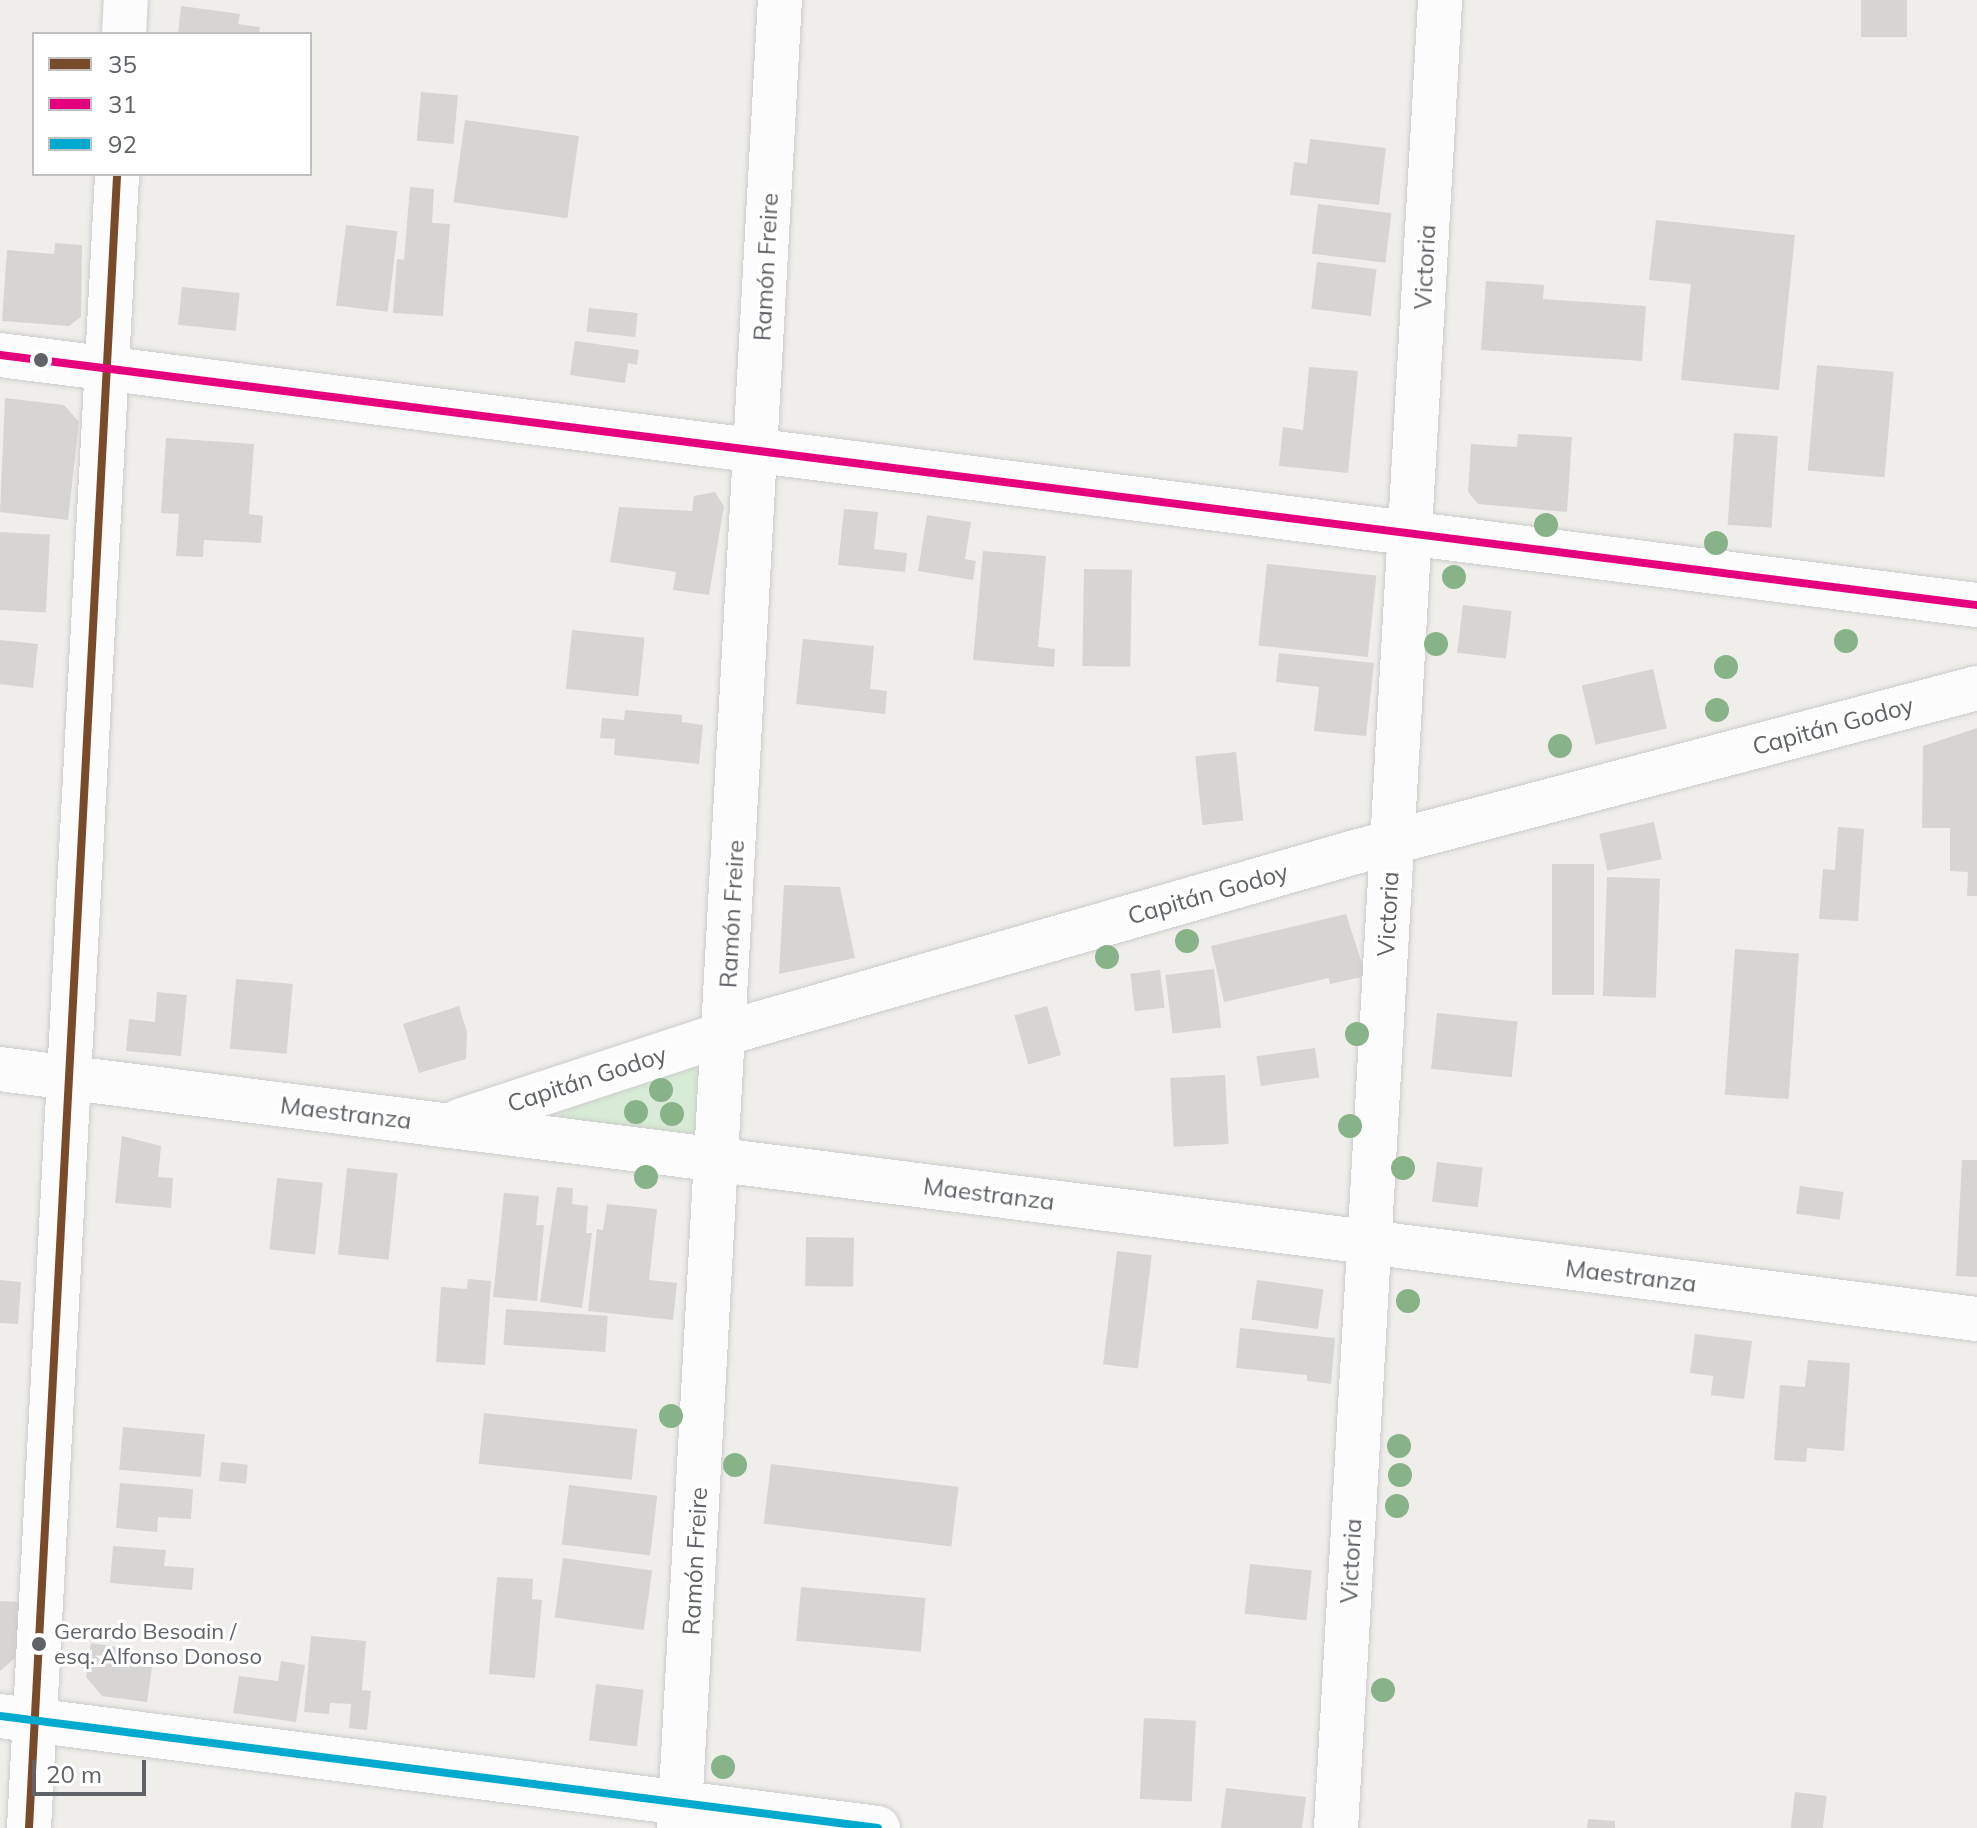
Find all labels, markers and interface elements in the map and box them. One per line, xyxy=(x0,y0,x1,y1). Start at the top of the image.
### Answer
legend xyxy=(32,32,312,176)
text: 35 xyxy=(108,49,137,79)
text: 31 xyxy=(108,89,137,119)
text: 92 xyxy=(108,129,137,159)
street label: Ramón Freire xyxy=(748,192,784,342)
street label: Victoria xyxy=(1408,224,1442,310)
unlabelled marker xyxy=(33,352,49,368)
street label: Capitán Godoy xyxy=(1749,691,1917,761)
street label: Ramón Freire xyxy=(714,839,750,989)
street label: Capitán Godoy xyxy=(1124,857,1292,931)
street label: Victoria xyxy=(1371,871,1405,957)
street label: Capitán Godoy xyxy=(504,1040,670,1118)
street label: Maestranza xyxy=(279,1091,413,1135)
street label: Maestranza xyxy=(922,1172,1056,1216)
street label: Maestranza xyxy=(1564,1254,1698,1298)
street label: Ramón Freire xyxy=(677,1486,713,1636)
street label: Victoria xyxy=(1334,1518,1368,1604)
place label: Gerardo Besoain / esq. Alfonso Donoso xyxy=(54,1618,262,1670)
marker: Gerardo Besoain / esq. Alfonso Donoso xyxy=(31,1636,47,1652)
scale bar xyxy=(36,1744,150,1794)
text: 20 m xyxy=(46,1759,102,1789)

